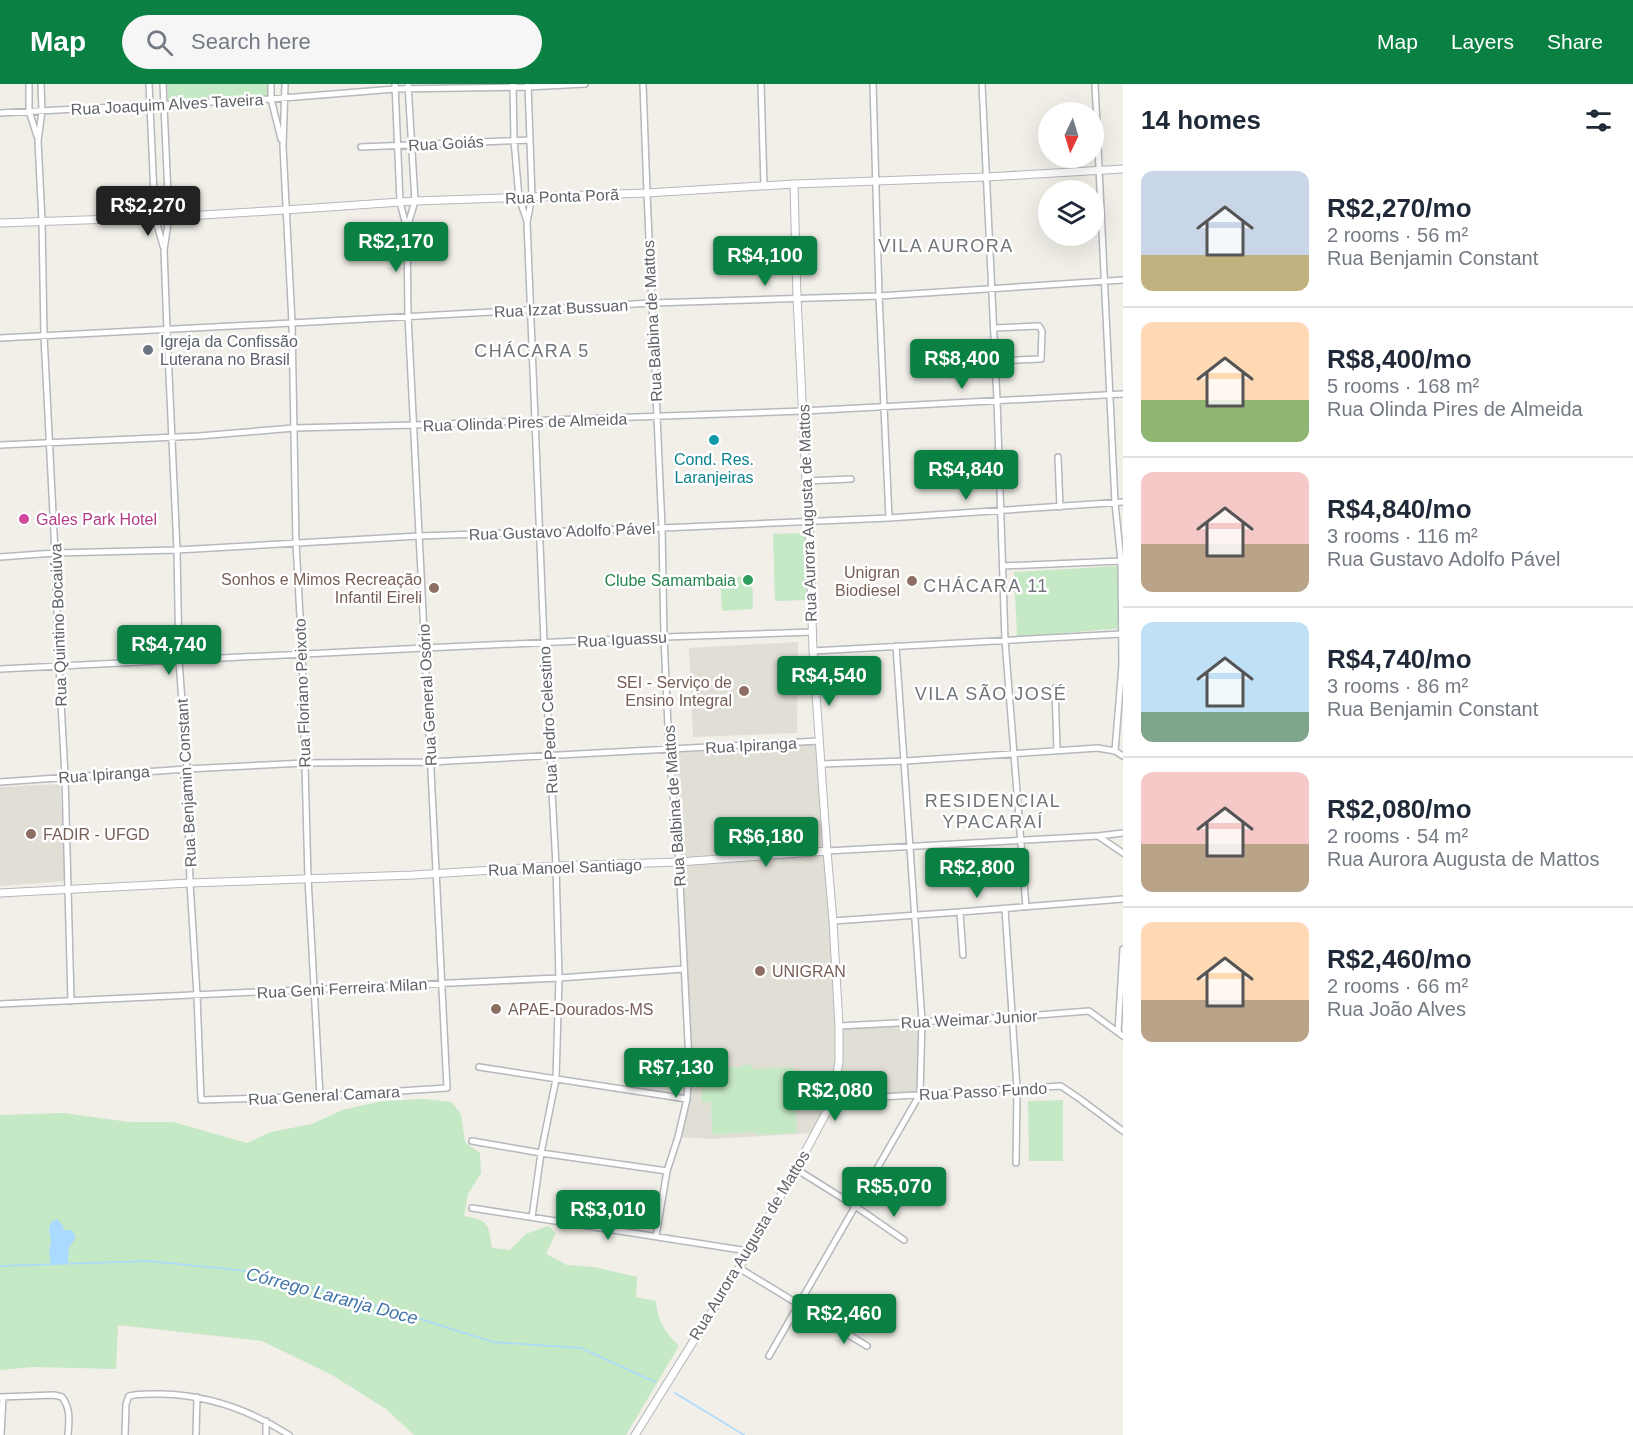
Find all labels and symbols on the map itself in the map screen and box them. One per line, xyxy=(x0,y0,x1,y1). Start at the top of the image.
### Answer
street label: Rua Joaquim Alves Taveira xyxy=(70,91,264,118)
north arrow xyxy=(1038,102,1104,168)
street label: Rua Goiás xyxy=(408,133,484,154)
pin: R$2,270 xyxy=(93,186,203,237)
street label: Rua Ponta Porã xyxy=(505,186,619,207)
pin: R$2,170 xyxy=(341,222,451,273)
pin: R$4,100 xyxy=(710,236,820,287)
district label: VILA AURORA xyxy=(878,236,1014,256)
street label: Rua Balbina de Mattos xyxy=(640,240,665,402)
street label: Rua Izzat Bussuan xyxy=(494,296,629,321)
place label: Igreja da Confissão Luterana no Brasil xyxy=(160,333,298,368)
pin: R$8,400 xyxy=(907,339,1017,390)
district label: CHÁCARA 5 xyxy=(474,341,590,361)
marker: Igreja da Confissão Luterana no Brasil xyxy=(141,343,155,357)
street label: Rua Aurora Augusta de Mattos xyxy=(795,404,820,622)
street label: Rua Olinda Pires de Almeida xyxy=(423,410,628,435)
marker: Cond. Res. Laranjeiras xyxy=(707,433,721,447)
pin: R$4,840 xyxy=(911,450,1021,501)
place label: Cond. Res. Laranjeiras xyxy=(674,451,754,486)
place label: Gales Park Hotel xyxy=(36,511,157,528)
marker: Gales Park Hotel xyxy=(17,512,31,526)
street label: Rua Gustavo Adolfo Pável xyxy=(468,520,656,543)
street label: Rua Quintino Bocaiúva xyxy=(47,543,70,707)
place label: Unigran Biodiesel xyxy=(835,564,900,599)
place label: Sonhos e Mimos Recreação Infantil Eireli xyxy=(221,571,422,606)
place label: Clube Samambaia xyxy=(604,572,736,589)
marker: Clube Samambaia xyxy=(741,573,755,587)
marker: Unigran Biodiesel xyxy=(905,574,919,588)
district label: CHÁCARA 11 xyxy=(923,576,1049,596)
marker: Sonhos e Mimos Recreação Infantil Eireli xyxy=(427,581,441,595)
street label: Rua Floriano Peixoto xyxy=(291,618,314,768)
street label: Rua General Osório xyxy=(415,623,440,766)
pin: R$4,740 xyxy=(114,625,224,676)
street label: Rua Iguassu xyxy=(577,629,667,650)
street label: Rua Pedro Celestino xyxy=(536,646,561,794)
pin: R$4,540 xyxy=(774,656,884,707)
place label: SEI - Serviço de Ensino Integral xyxy=(616,674,732,709)
district label: VILA SÃO JOSÉ xyxy=(915,683,1067,704)
marker: SEI - Serviço de Ensino Integral xyxy=(737,684,751,698)
street label: Rua Benjamin Constant xyxy=(174,698,199,868)
street label: Rua Balbina de Mattos xyxy=(660,725,689,887)
street label: Rua Ipiranga xyxy=(705,735,797,756)
street label: Rua Ipiranga xyxy=(58,763,150,786)
district label: RESIDENCIAL YPACARAÍ xyxy=(925,791,1061,832)
pin: R$6,180 xyxy=(711,817,821,868)
place label: FADIR - UFGD xyxy=(43,826,150,843)
marker: FADIR - UFGD xyxy=(24,827,38,841)
pin: R$2,800 xyxy=(922,848,1032,899)
street label: Rua Manoel Santiago xyxy=(488,856,642,879)
place label: UNIGRAN xyxy=(772,963,846,980)
marker: UNIGRAN xyxy=(753,964,767,978)
street label: Rua Geni Ferreira Milan xyxy=(256,976,428,1001)
place label: APAE-Dourados-MS xyxy=(508,1001,654,1018)
marker: APAE-Dourados-MS xyxy=(489,1002,503,1016)
street label: Rua Weimar Junior xyxy=(900,1007,1038,1032)
pin: R$7,130 xyxy=(621,1048,731,1099)
pin: R$2,080 xyxy=(780,1071,890,1122)
street label: Rua Passo Fundo xyxy=(919,1080,1048,1103)
street label: Rua General Camara xyxy=(248,1083,400,1108)
street label: Rua Aurora Augusta de Mattos xyxy=(686,1147,813,1343)
pin: R$5,070 xyxy=(839,1167,949,1218)
pin: R$3,010 xyxy=(553,1190,663,1241)
water label: Córrego Laranja Doce xyxy=(244,1263,420,1329)
pin: R$2,460 xyxy=(789,1294,899,1345)

